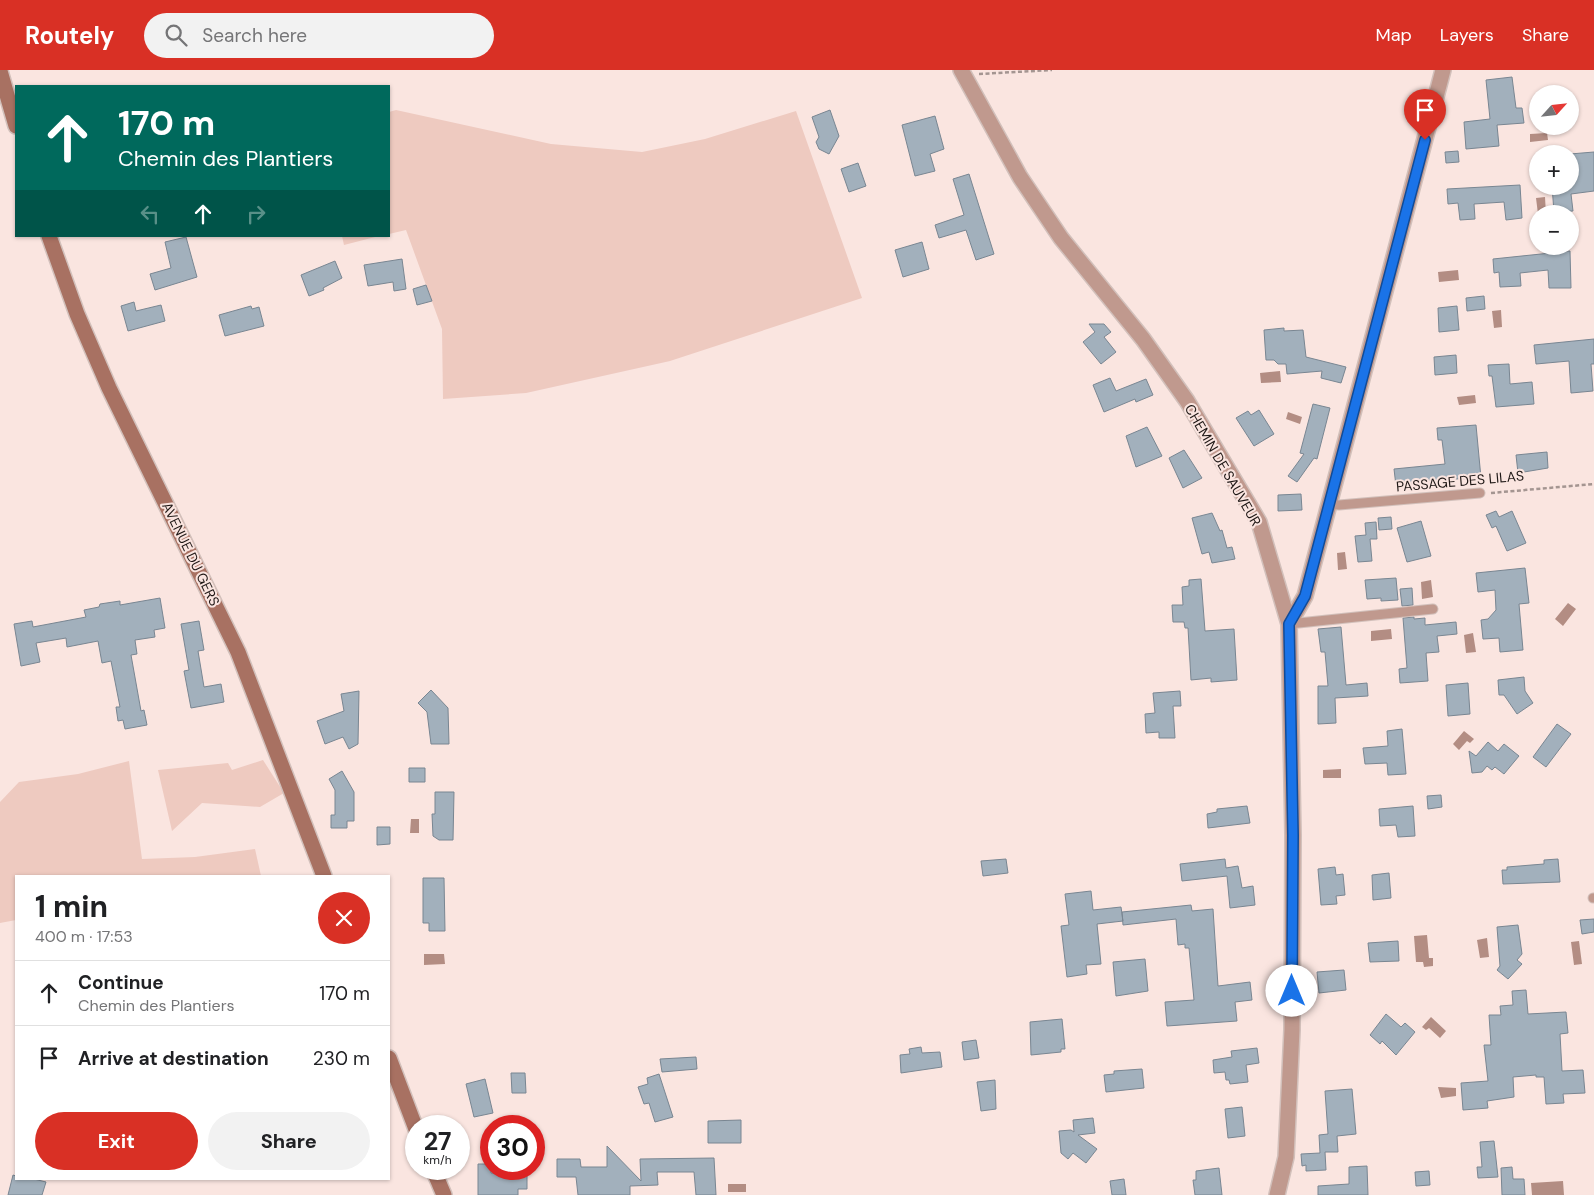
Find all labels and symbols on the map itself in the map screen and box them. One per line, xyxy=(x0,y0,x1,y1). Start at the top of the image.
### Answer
north arrow xyxy=(1529,85,1579,135)
pin xyxy=(1404,89,1446,140)
street label: CHEMIN DE SAUVEUR xyxy=(1181,401,1265,529)
street label: PASSAGE DES LILAS xyxy=(1395,466,1525,496)
street label: AVENUE DU GERS xyxy=(158,499,224,609)
position arrow xyxy=(1265,964,1317,1016)
speed limit sign: 30 xyxy=(480,1115,545,1180)

